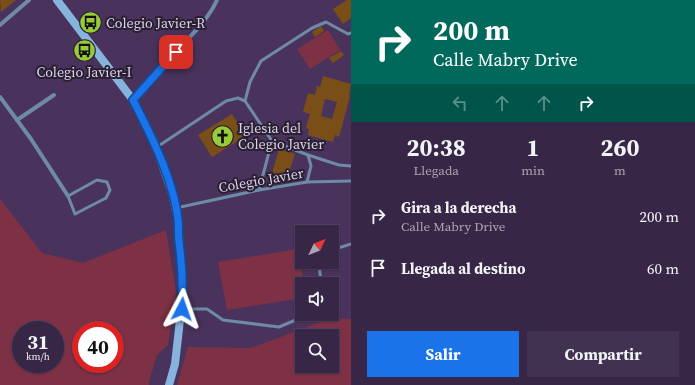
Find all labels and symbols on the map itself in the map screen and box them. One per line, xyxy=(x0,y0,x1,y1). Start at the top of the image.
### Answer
bus stop icon: Colegio Javier-R xyxy=(78,10,104,36)
place label: Colegio Javier-R xyxy=(106,13,205,33)
pin xyxy=(159,35,193,69)
bus stop icon: Colegio Javier-I xyxy=(71,37,97,63)
place label: Colegio Javier-I xyxy=(36,62,132,82)
place label: Iglesia del Colegio Javier xyxy=(238,118,324,154)
church icon: Iglesia del Colegio Javier xyxy=(209,123,235,149)
street label: Colegio Javier xyxy=(217,163,305,197)
north arrow xyxy=(295,225,339,269)
position arrow xyxy=(161,288,203,330)
speed limit sign: 40 xyxy=(72,321,124,373)

